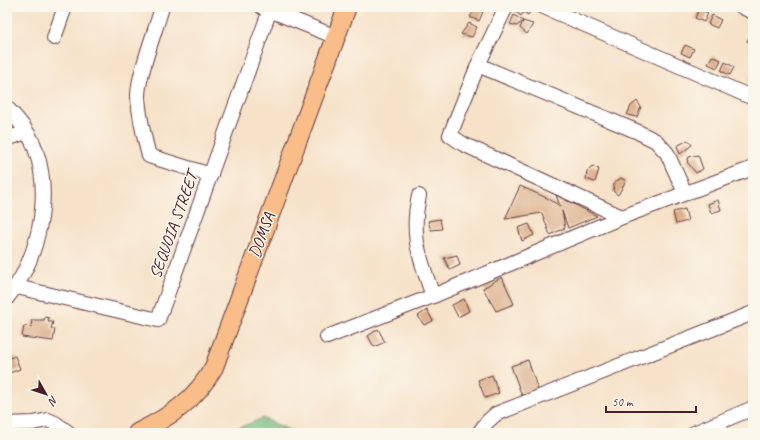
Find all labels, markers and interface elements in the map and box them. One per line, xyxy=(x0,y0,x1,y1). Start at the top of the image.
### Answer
street label: SEQUOIA STREET xyxy=(145,165,204,281)
street label: DOMSA xyxy=(244,209,279,261)
north arrow xyxy=(26,374,66,414)
scale bar xyxy=(606,388,696,414)
text: N xyxy=(45,393,61,409)
text: 50 m xyxy=(612,394,634,410)

